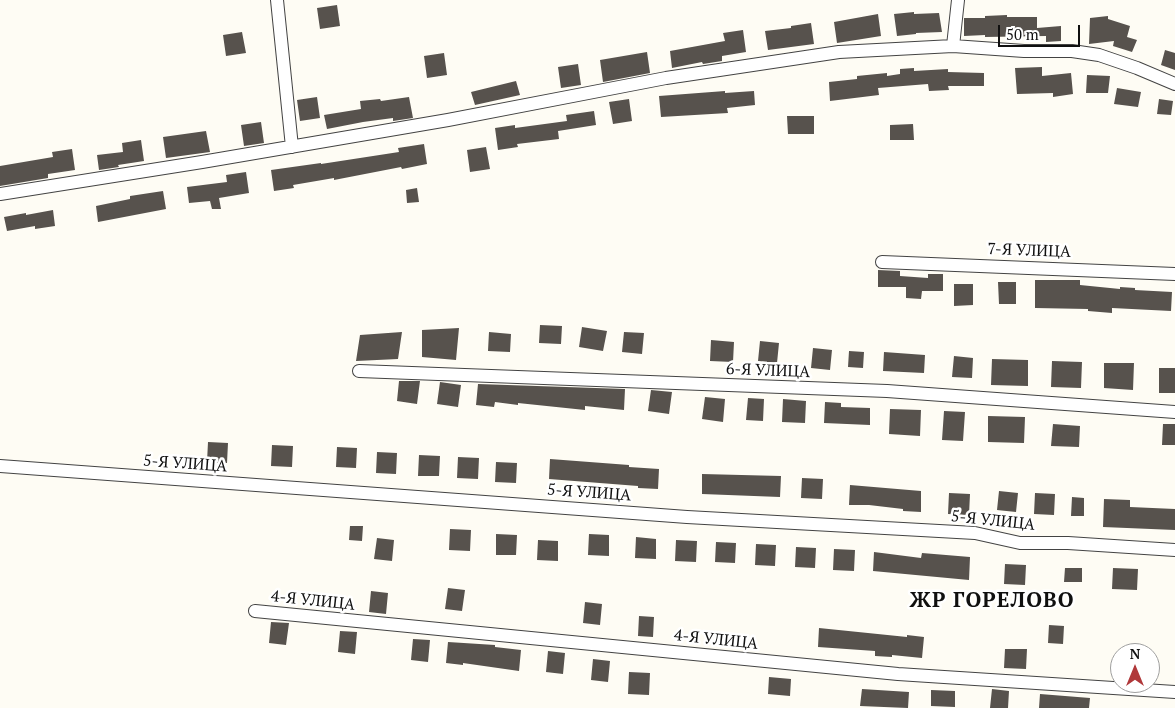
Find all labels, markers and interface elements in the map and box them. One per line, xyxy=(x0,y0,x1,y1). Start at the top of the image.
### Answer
scale bar xyxy=(1000,15,1082,47)
text: 50 m xyxy=(1006,24,1039,44)
street label: 7-Я УЛИЦА xyxy=(987,240,1071,262)
street label: 6-Я УЛИЦА xyxy=(726,360,810,382)
street label: 5-Я УЛИЦА xyxy=(142,451,228,477)
street label: 5-Я УЛИЦА xyxy=(546,480,632,506)
street label: 5-Я УЛИЦА xyxy=(950,507,1036,535)
street label: 4-Я УЛИЦА xyxy=(270,587,356,615)
district label: ЖР ГОРЕЛОВО xyxy=(908,588,1076,614)
street label: 4-Я УЛИЦА xyxy=(673,626,759,654)
north arrow xyxy=(1110,643,1160,693)
text: N xyxy=(1130,644,1140,663)

